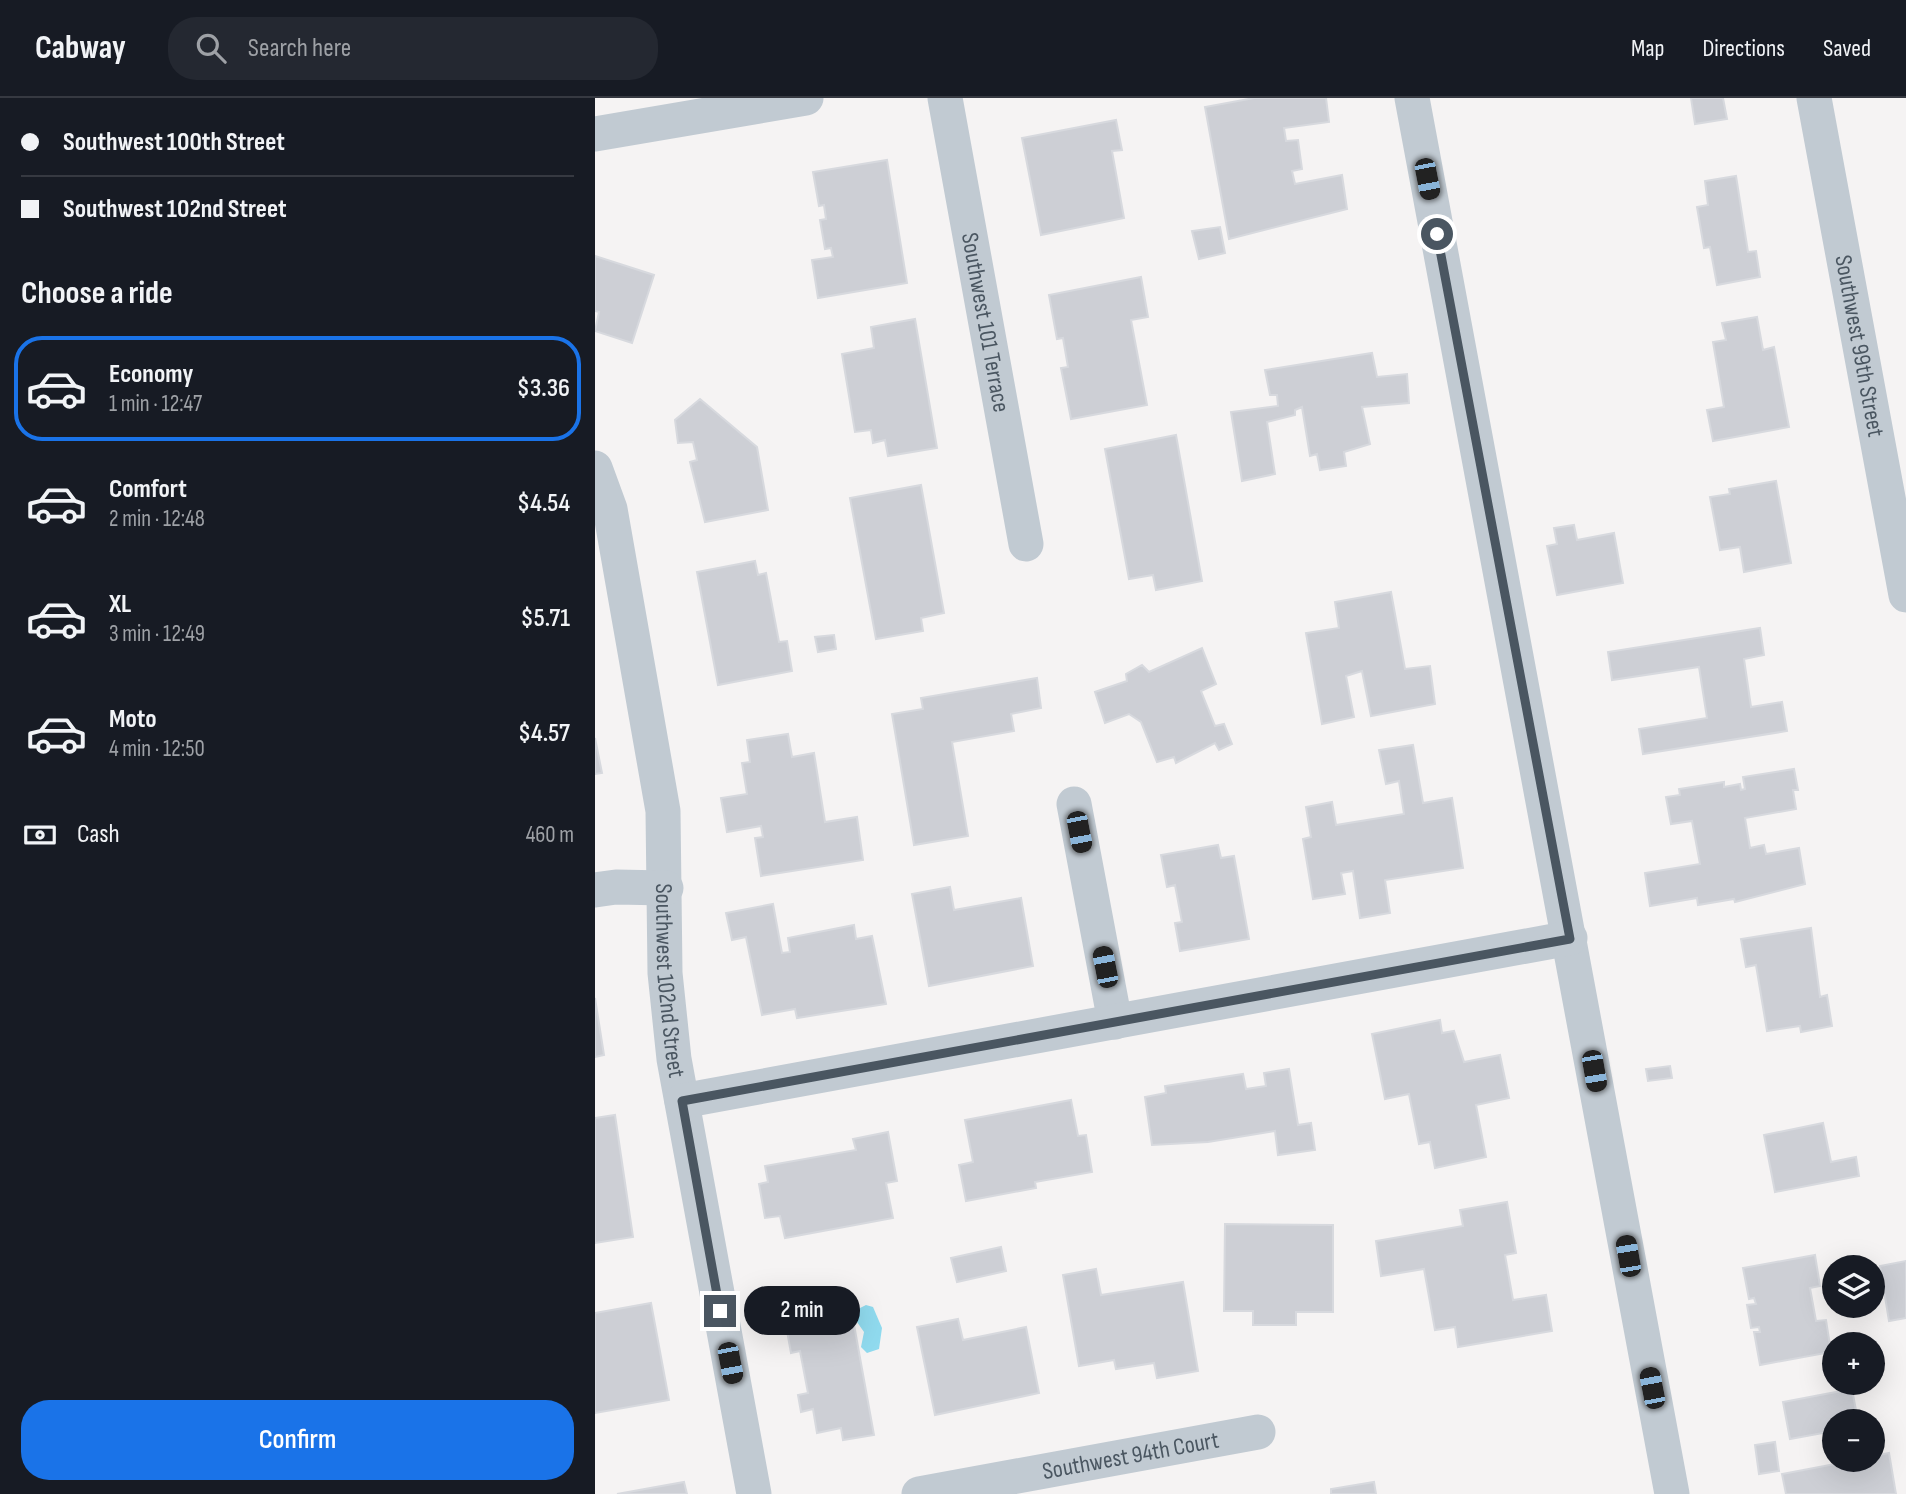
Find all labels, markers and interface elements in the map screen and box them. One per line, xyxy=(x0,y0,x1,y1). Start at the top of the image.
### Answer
search box xyxy=(168,17,658,80)
text: Cabway xyxy=(35,28,126,68)
icon: search xyxy=(192,29,230,67)
text: Search here xyxy=(248,33,351,64)
text: Map xyxy=(1631,34,1664,63)
text: Directions xyxy=(1702,34,1785,63)
text: Saved xyxy=(1823,34,1871,63)
text: Southwest 100th Street xyxy=(63,127,285,158)
car xyxy=(1413,156,1442,202)
text: Southwest 102nd Street xyxy=(63,194,287,225)
route start xyxy=(1421,218,1453,250)
street label: Southwest 101 Terrace xyxy=(955,230,1016,414)
street label: Southwest 99th Street xyxy=(1829,253,1891,439)
text: Choose a ride xyxy=(21,274,173,313)
icon: car xyxy=(25,357,88,420)
text: Economy xyxy=(109,359,193,390)
text: $3.36 xyxy=(517,373,570,404)
text: 1 min · 12:47 xyxy=(109,390,202,418)
icon: car xyxy=(25,472,88,535)
text: Comfort xyxy=(109,474,187,505)
text: $4.54 xyxy=(517,488,570,519)
text: 2 min · 12:48 xyxy=(109,505,205,533)
icon: car xyxy=(25,587,88,650)
text: XL xyxy=(109,589,131,620)
text: $5.71 xyxy=(521,603,570,634)
text: 3 min · 12:49 xyxy=(109,620,205,648)
icon: car xyxy=(25,702,88,765)
text: Moto xyxy=(109,704,157,735)
text: $4.57 xyxy=(518,718,570,749)
text: 4 min · 12:50 xyxy=(109,735,205,763)
car xyxy=(1065,809,1094,855)
icon: cash xyxy=(21,816,59,854)
text: Cash xyxy=(77,819,120,850)
text: 460 m xyxy=(526,821,574,849)
street label: Southwest 102nd Street xyxy=(649,883,692,1080)
car xyxy=(1091,944,1120,990)
car xyxy=(1581,1048,1608,1094)
car xyxy=(1615,1233,1642,1279)
map controls xyxy=(1822,1255,1885,1472)
button: layers xyxy=(1822,1255,1885,1318)
callout: 2 min xyxy=(745,1286,860,1336)
route end xyxy=(704,1295,736,1327)
text: 2 min xyxy=(780,1296,824,1324)
button: + xyxy=(1822,1332,1885,1395)
car xyxy=(716,1340,745,1386)
car xyxy=(1638,1365,1667,1411)
button: Confirm xyxy=(21,1400,574,1480)
button: − xyxy=(1822,1409,1885,1472)
street label: Southwest 94th Court xyxy=(1040,1425,1221,1486)

